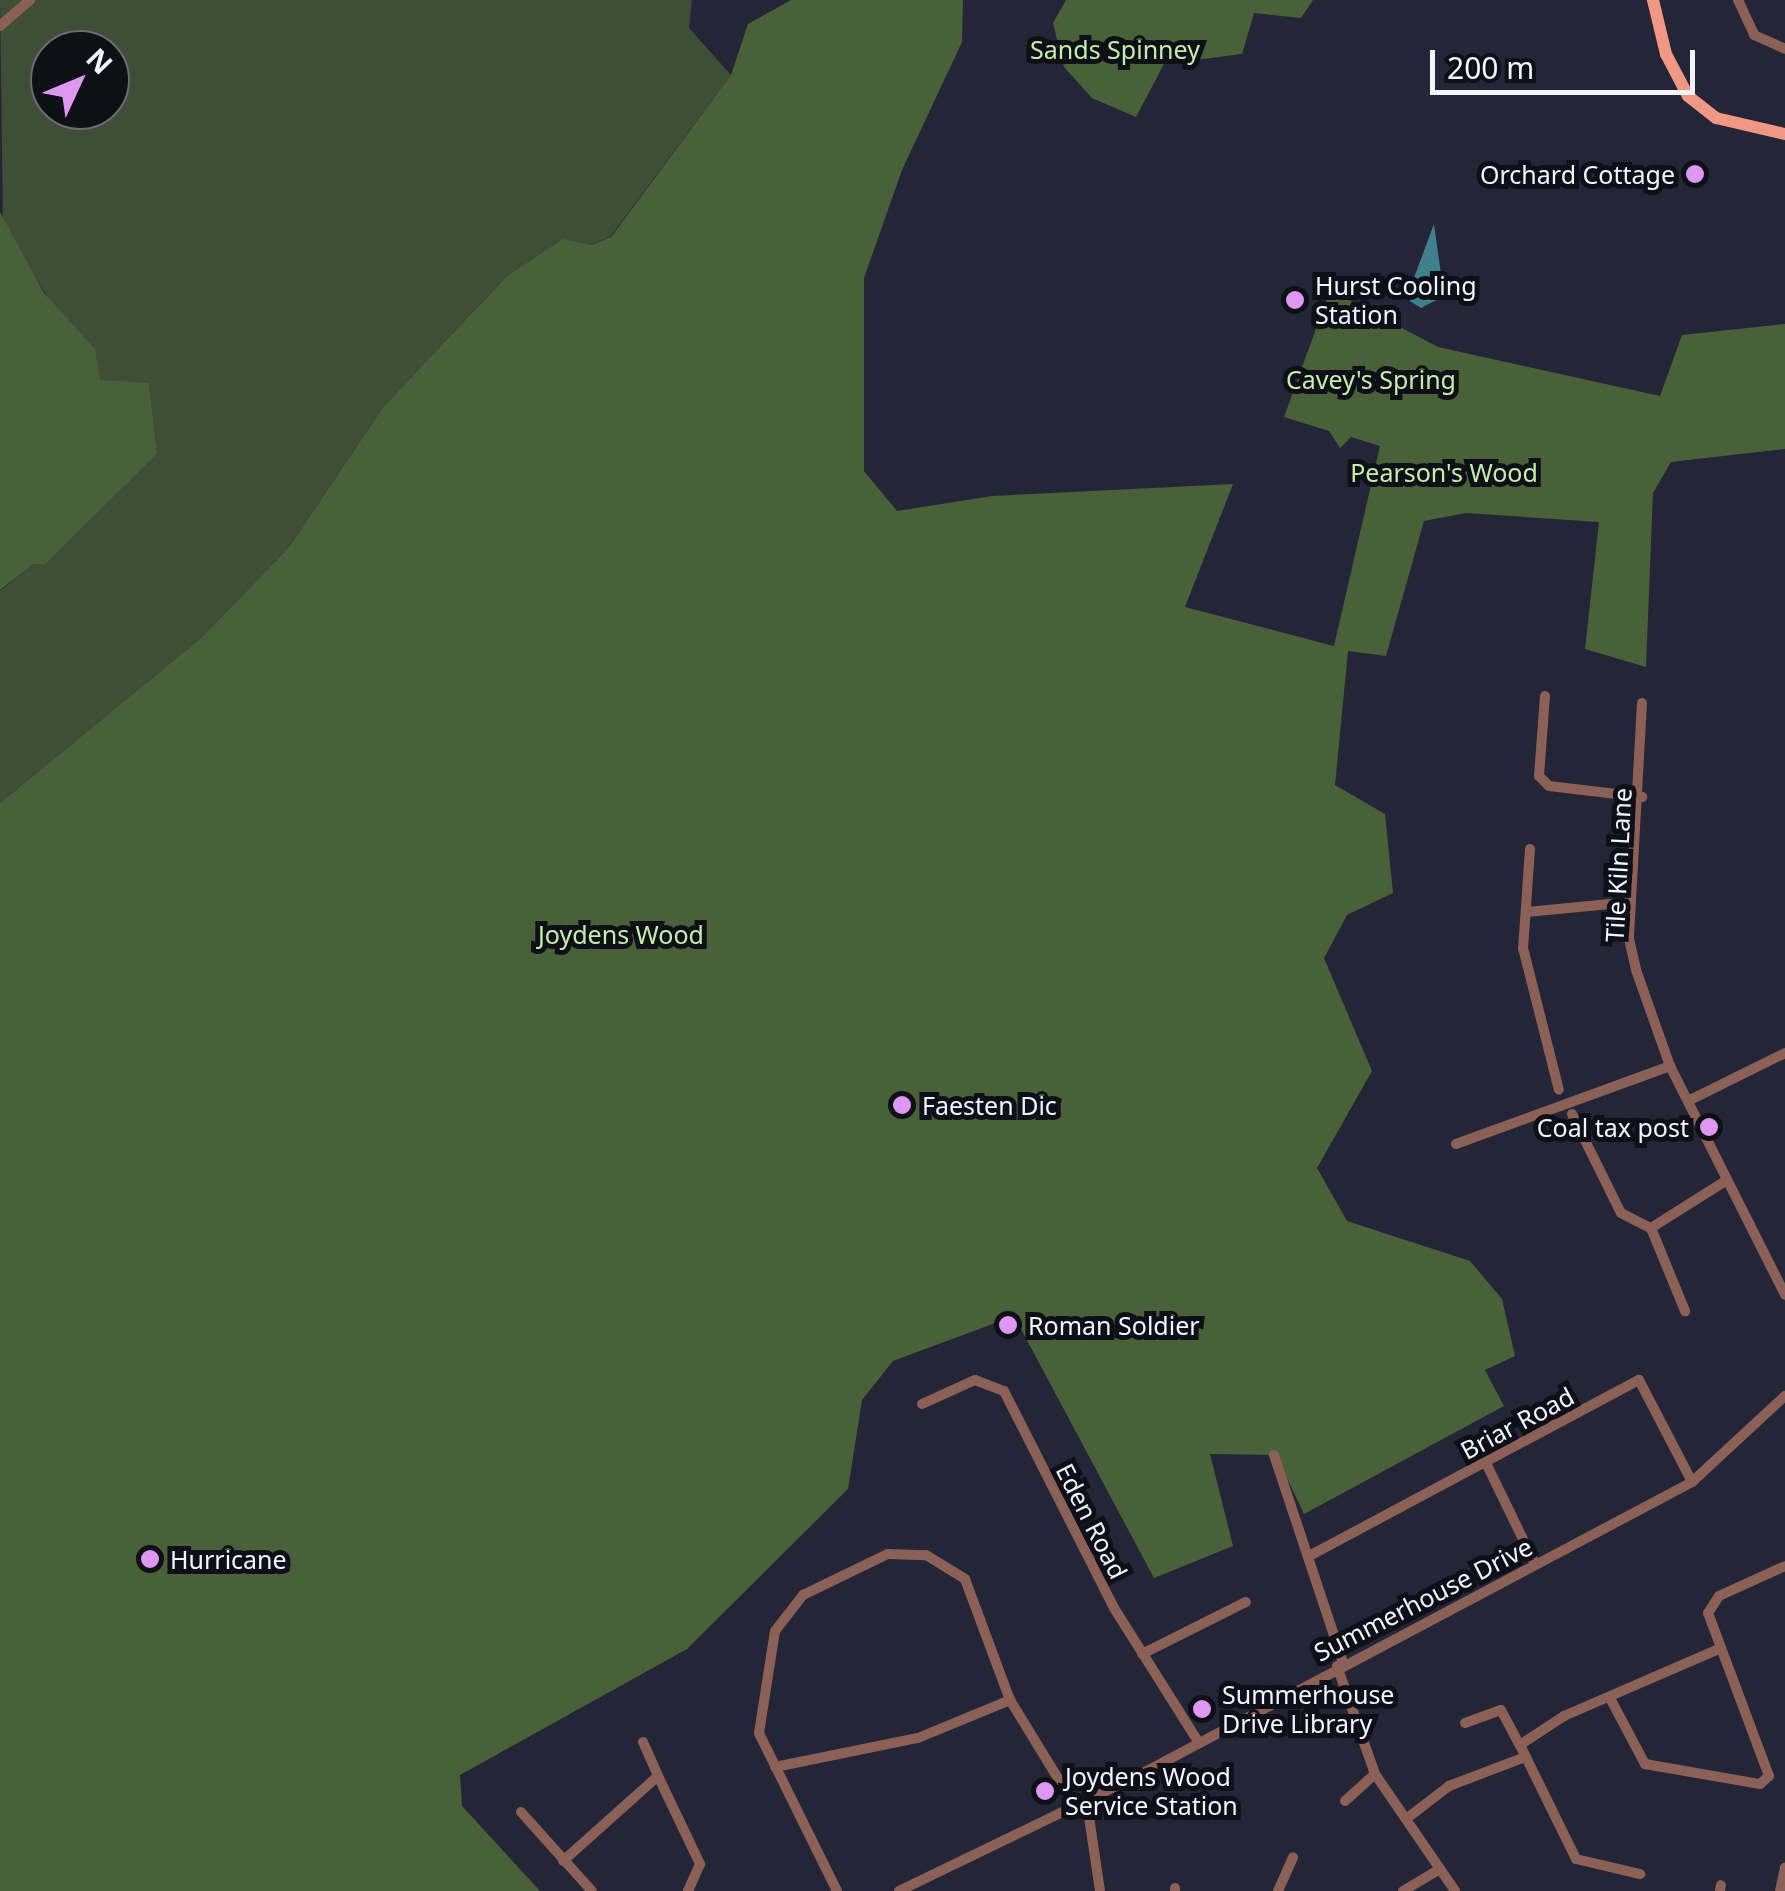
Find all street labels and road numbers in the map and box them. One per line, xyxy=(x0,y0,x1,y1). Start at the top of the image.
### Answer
street label: Tile Kiln Lane xyxy=(1599,787,1637,943)
street label: Briar Road xyxy=(1455,1381,1579,1465)
street label: Eden Road xyxy=(1050,1458,1134,1584)
street label: Summerhouse Drive xyxy=(1309,1531,1537,1667)

